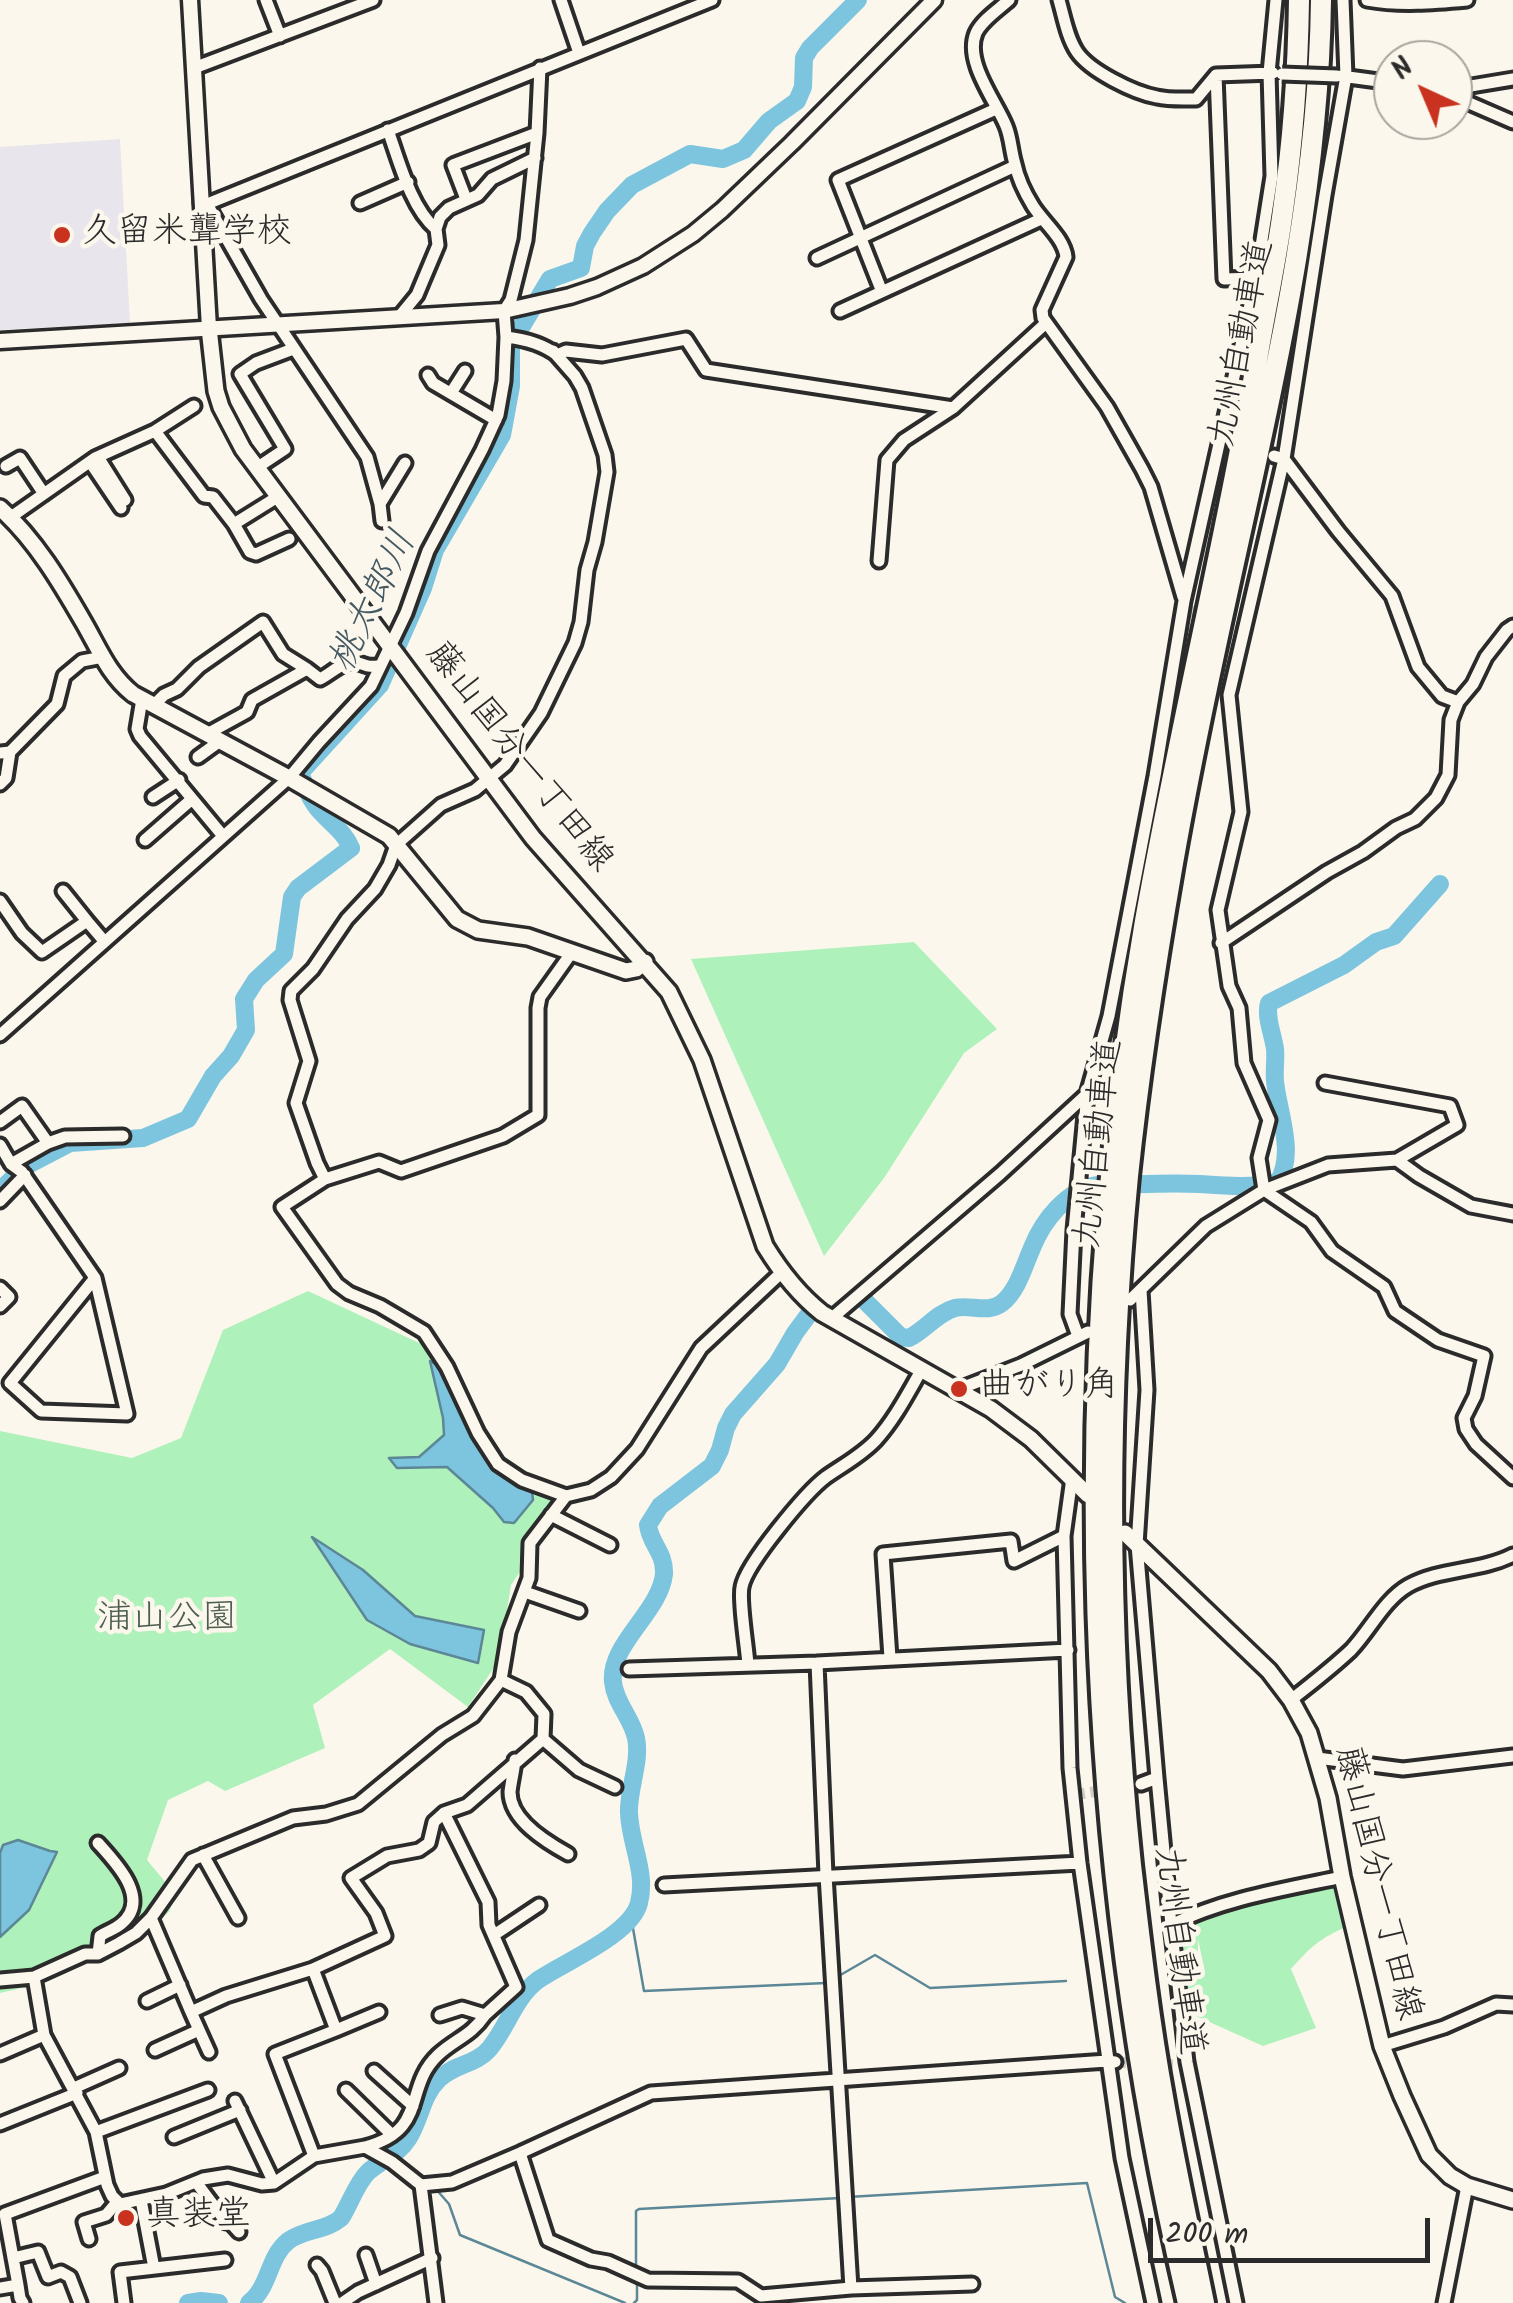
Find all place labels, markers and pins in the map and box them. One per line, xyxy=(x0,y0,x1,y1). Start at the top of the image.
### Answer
place label: 久留米聾学校 xyxy=(82,214,292,256)
marker: 久留米聾学校 xyxy=(51,224,73,246)
place label: 曲がり角 xyxy=(979,1368,1119,1410)
marker: 曲がり角 xyxy=(948,1378,970,1400)
place label: 真装堂 xyxy=(146,2197,251,2239)
marker: 真装堂 xyxy=(115,2207,137,2229)

